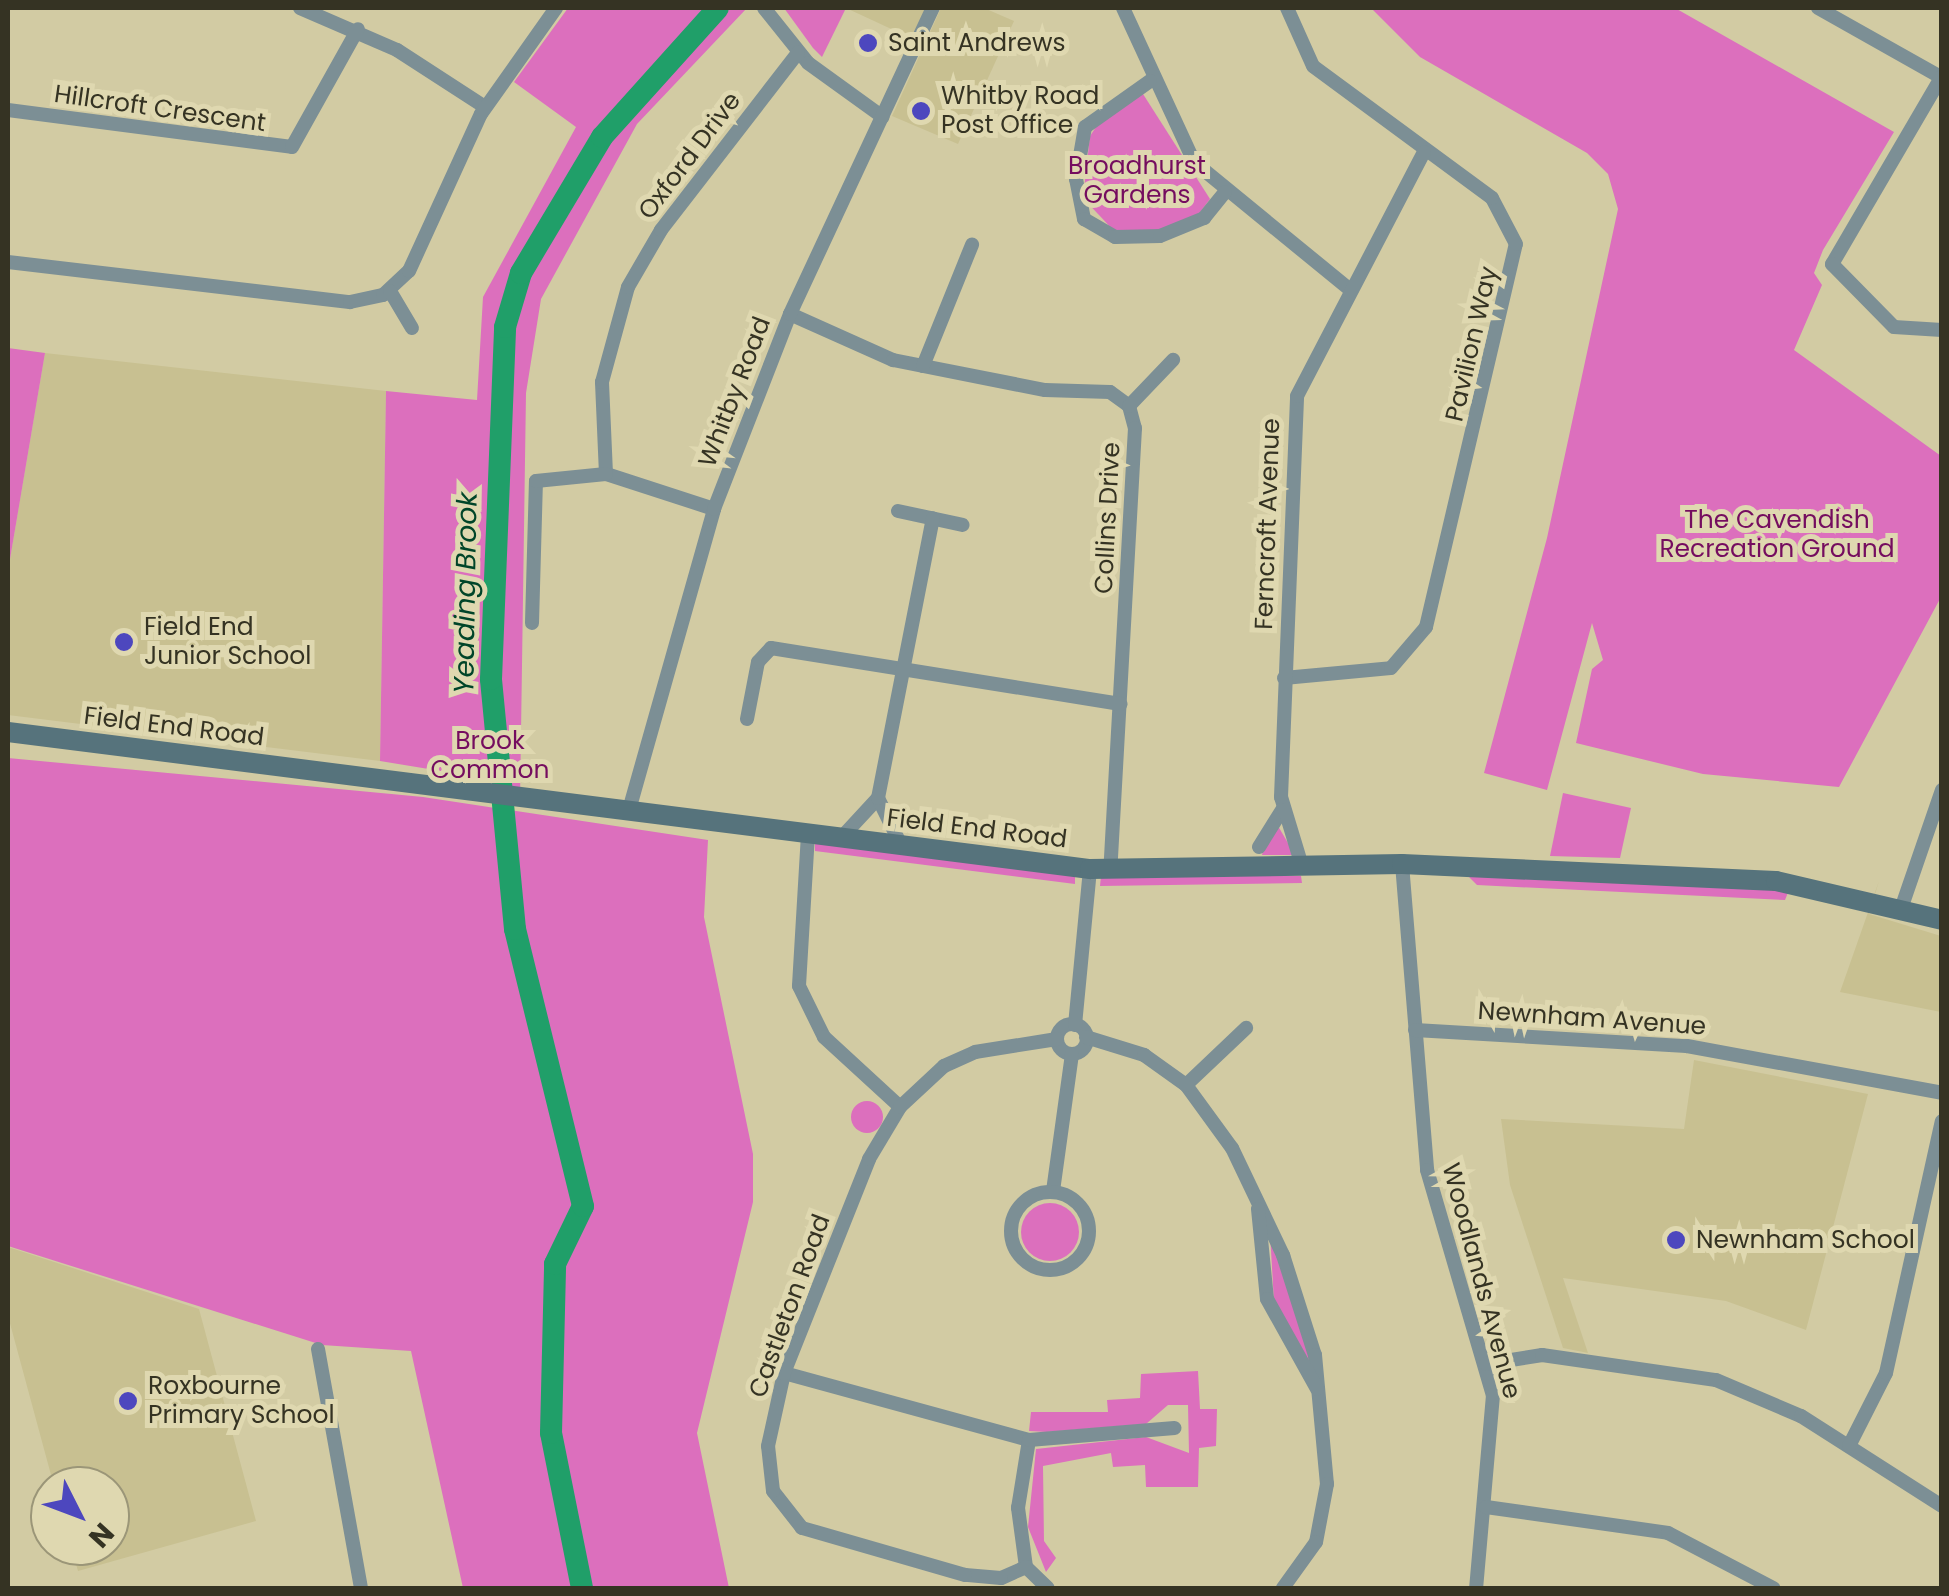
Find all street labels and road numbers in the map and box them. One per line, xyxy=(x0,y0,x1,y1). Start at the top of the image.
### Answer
street label: Hillcroft Crescent xyxy=(52,79,268,139)
street label: Oxford Drive xyxy=(632,87,748,225)
street label: Pavilion Way xyxy=(1440,264,1504,424)
street label: Whitby Road xyxy=(693,313,777,471)
street label: Ferncroft Avenue xyxy=(1249,418,1287,630)
street label: Collins Drive xyxy=(1089,441,1127,595)
street label: Field End Road xyxy=(82,701,266,753)
street label: Field End Road xyxy=(885,803,1069,855)
street label: Newnham Avenue xyxy=(1477,996,1707,1042)
street label: Woodlands Avenue xyxy=(1435,1160,1527,1402)
street label: Castleton Road xyxy=(743,1210,837,1402)

